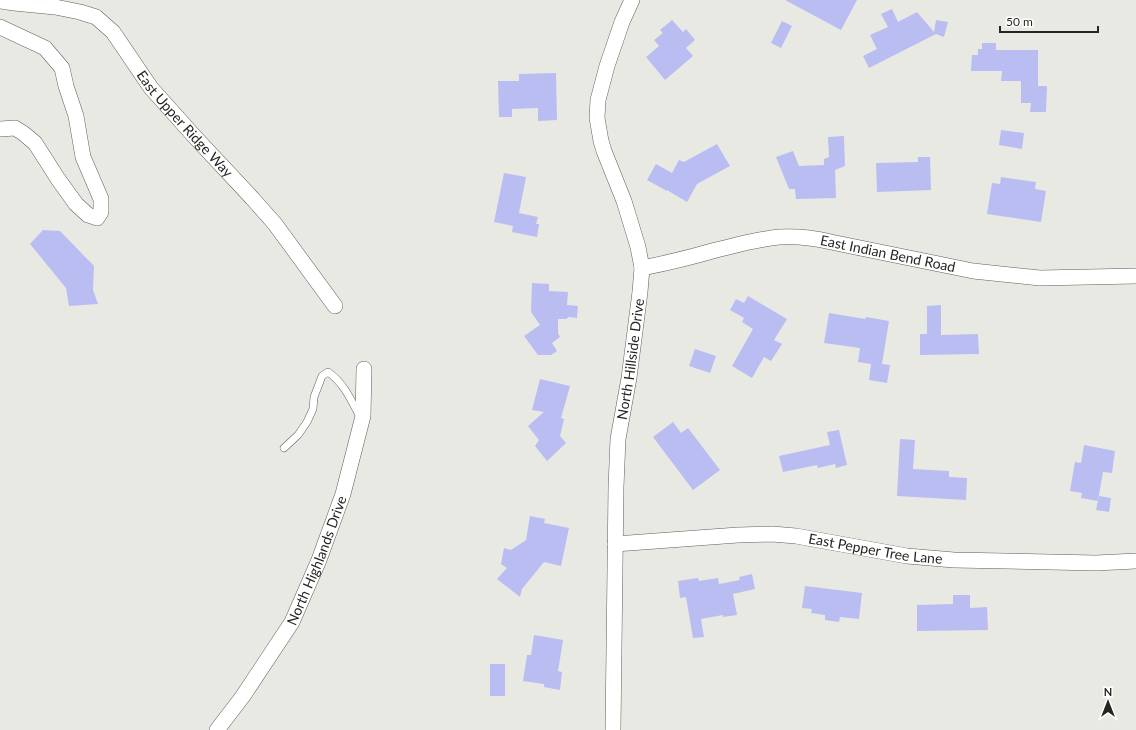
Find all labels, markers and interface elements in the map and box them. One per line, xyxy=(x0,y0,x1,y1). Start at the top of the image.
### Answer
scale bar xyxy=(1000,8,1098,34)
text: 50 m xyxy=(1006,14,1033,29)
street label: East Upper Ridge Way xyxy=(133,67,237,181)
street label: East Indian Bend Road xyxy=(819,231,957,275)
street label: North Hillside Drive xyxy=(613,297,647,421)
street label: North Highlands Drive xyxy=(283,493,350,628)
street label: East Pepper Tree Lane xyxy=(807,529,943,567)
north arrow xyxy=(1088,682,1128,722)
text: N xyxy=(1104,685,1112,698)

